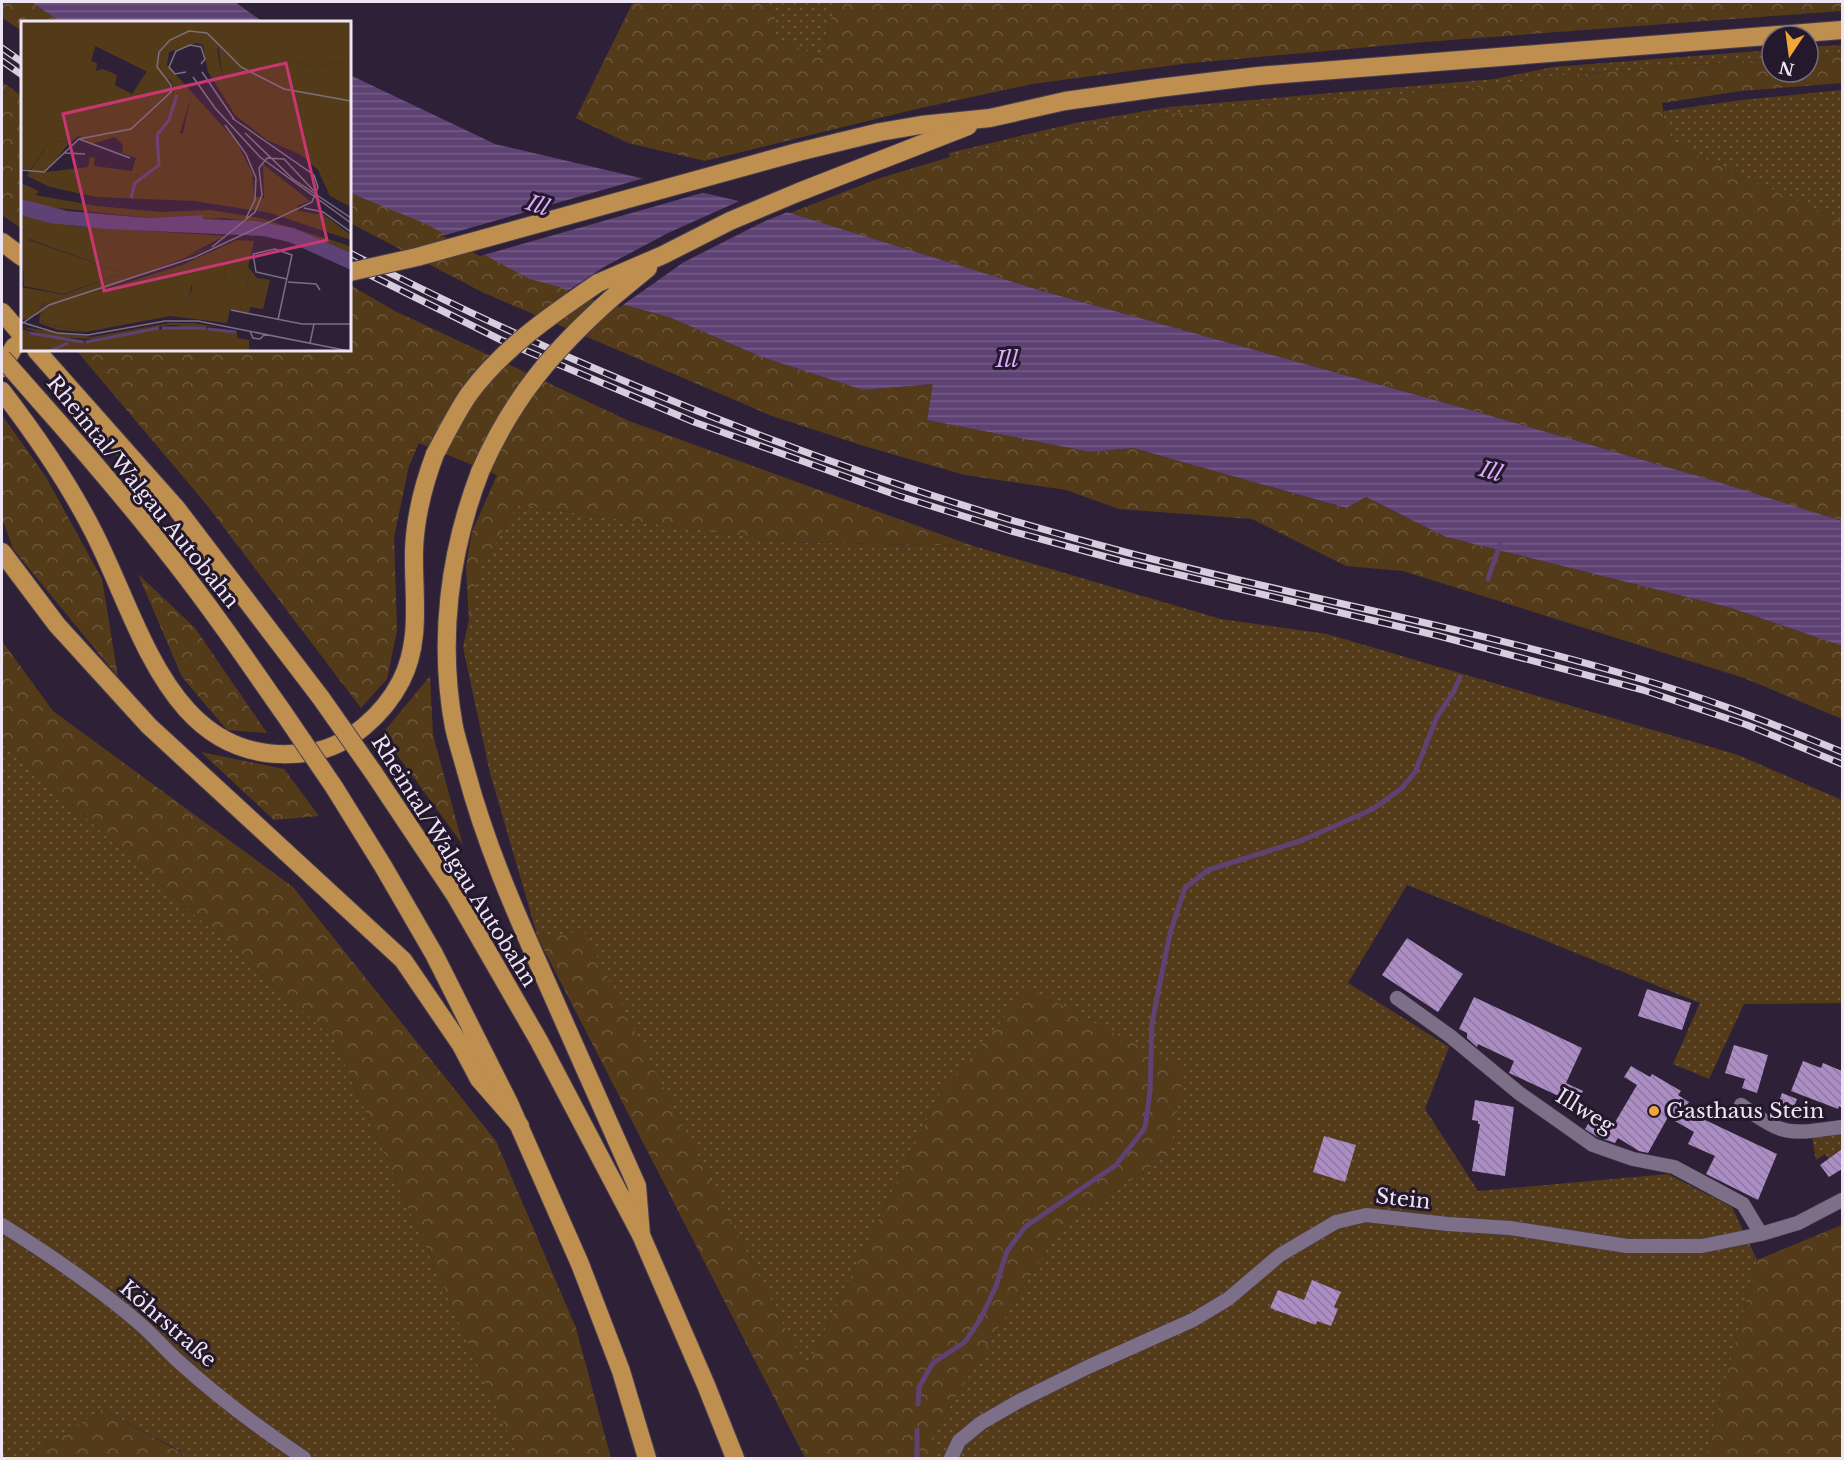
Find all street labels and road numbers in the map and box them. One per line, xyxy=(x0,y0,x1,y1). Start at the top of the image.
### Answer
street label: Rheintal/Walgau Autobahn xyxy=(41,370,245,614)
street label: Rheintal/Walgau Autobahn xyxy=(366,730,542,992)
street label: Illweg xyxy=(1551,1083,1620,1139)
street label: Stein xyxy=(1374,1183,1432,1215)
street label: Köhrstraße xyxy=(114,1275,222,1373)

